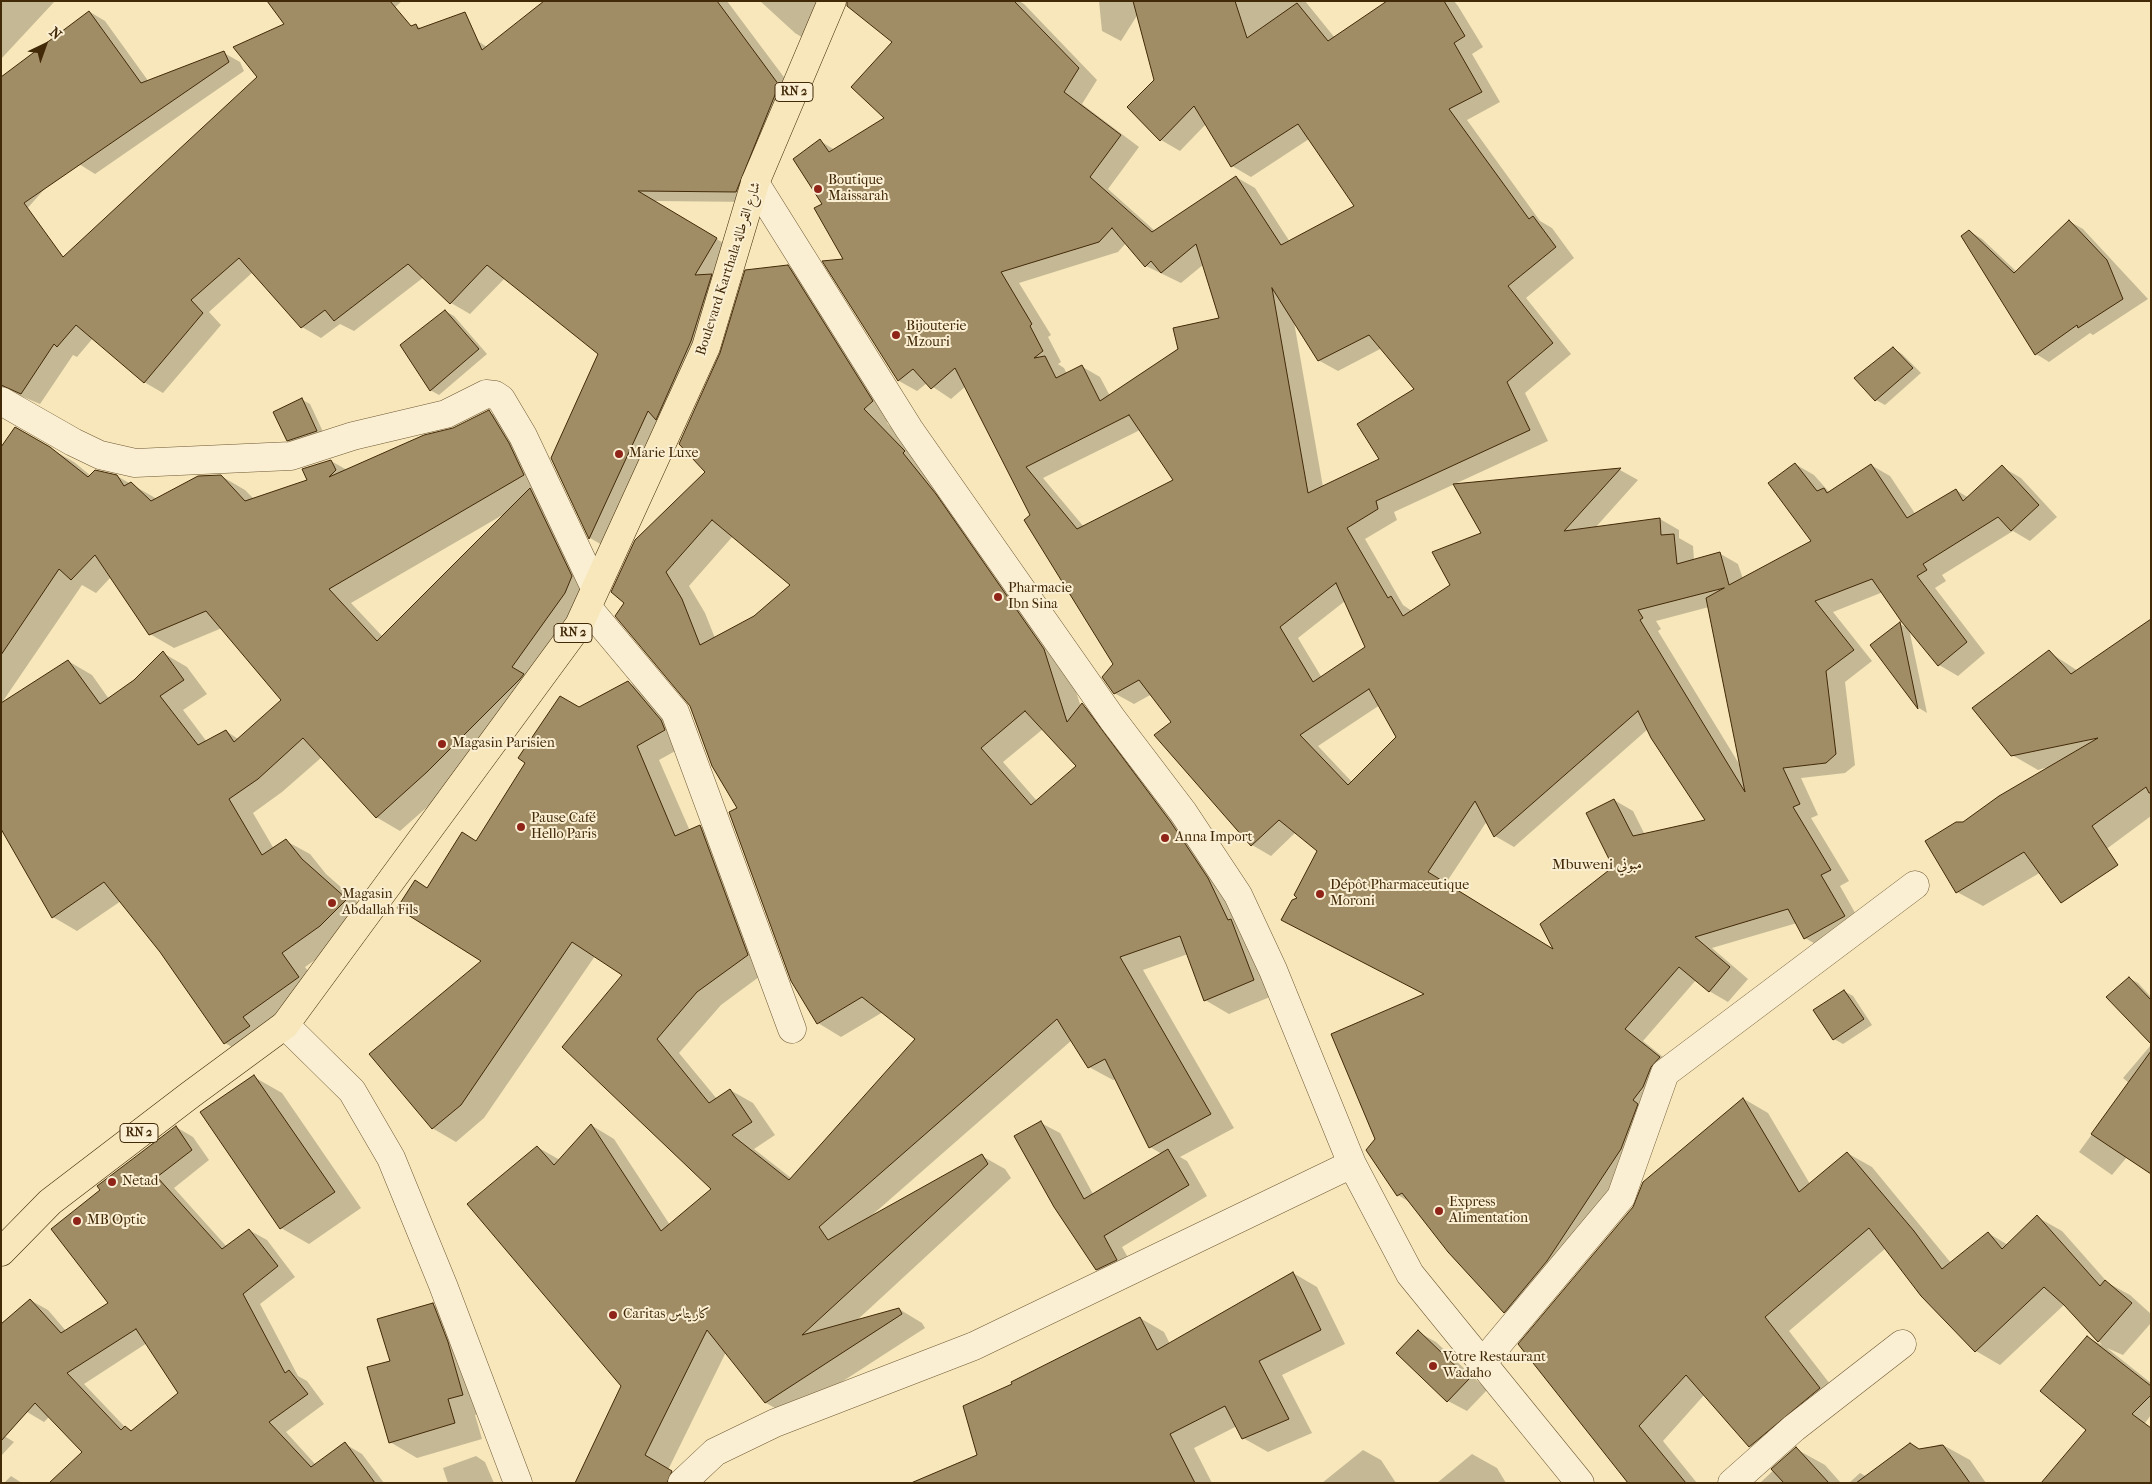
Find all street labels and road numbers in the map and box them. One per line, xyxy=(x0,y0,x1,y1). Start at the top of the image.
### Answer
road number: RN 2 xyxy=(775,82,813,101)
street label: Boulevard Karthala شارع القرطالة xyxy=(693,180,765,358)
road number: RN 2 xyxy=(554,624,592,642)
road number: RN 2 xyxy=(120,1124,158,1142)

